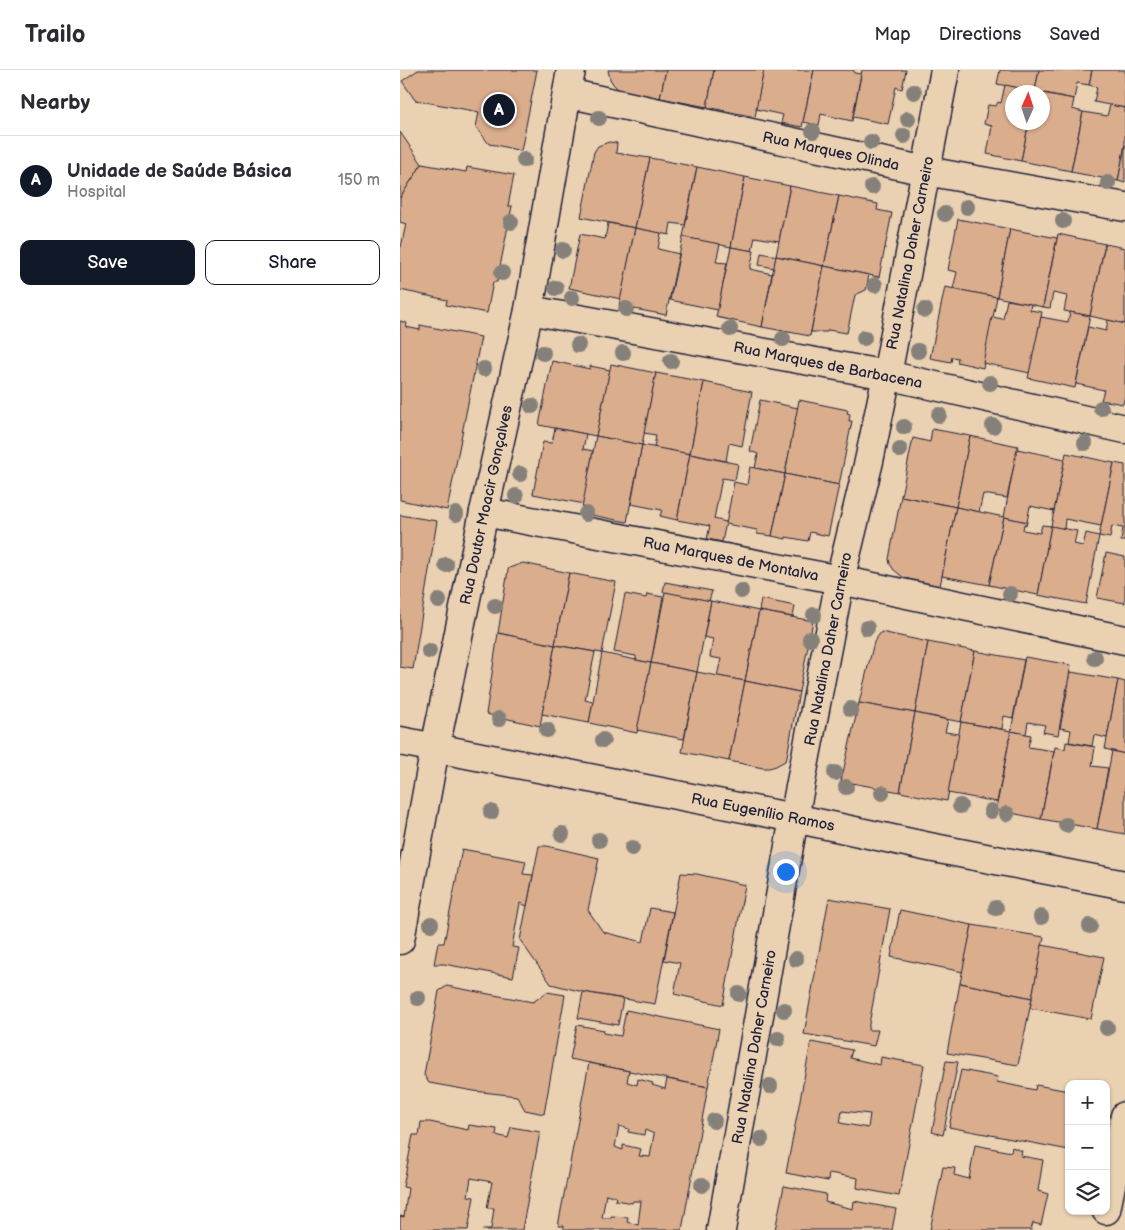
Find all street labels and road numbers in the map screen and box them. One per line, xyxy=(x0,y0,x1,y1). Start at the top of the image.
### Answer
street label: Rua Marques Olinda xyxy=(761,128,901,175)
street label: Rua Natalina Daher Carneiro xyxy=(882,155,939,351)
street label: Rua Marques de Barbacena xyxy=(732,338,924,393)
street label: Rua Doutor Moacir Gonçalves xyxy=(456,403,517,607)
street label: Rua Marques de Montalva xyxy=(641,533,820,586)
street label: Rua Natalina Daher Carneiro xyxy=(800,551,857,747)
street label: Rua Eugenílio Ramos xyxy=(689,789,837,836)
street label: Rua Natalina Daher Carneiro xyxy=(728,949,781,1146)

